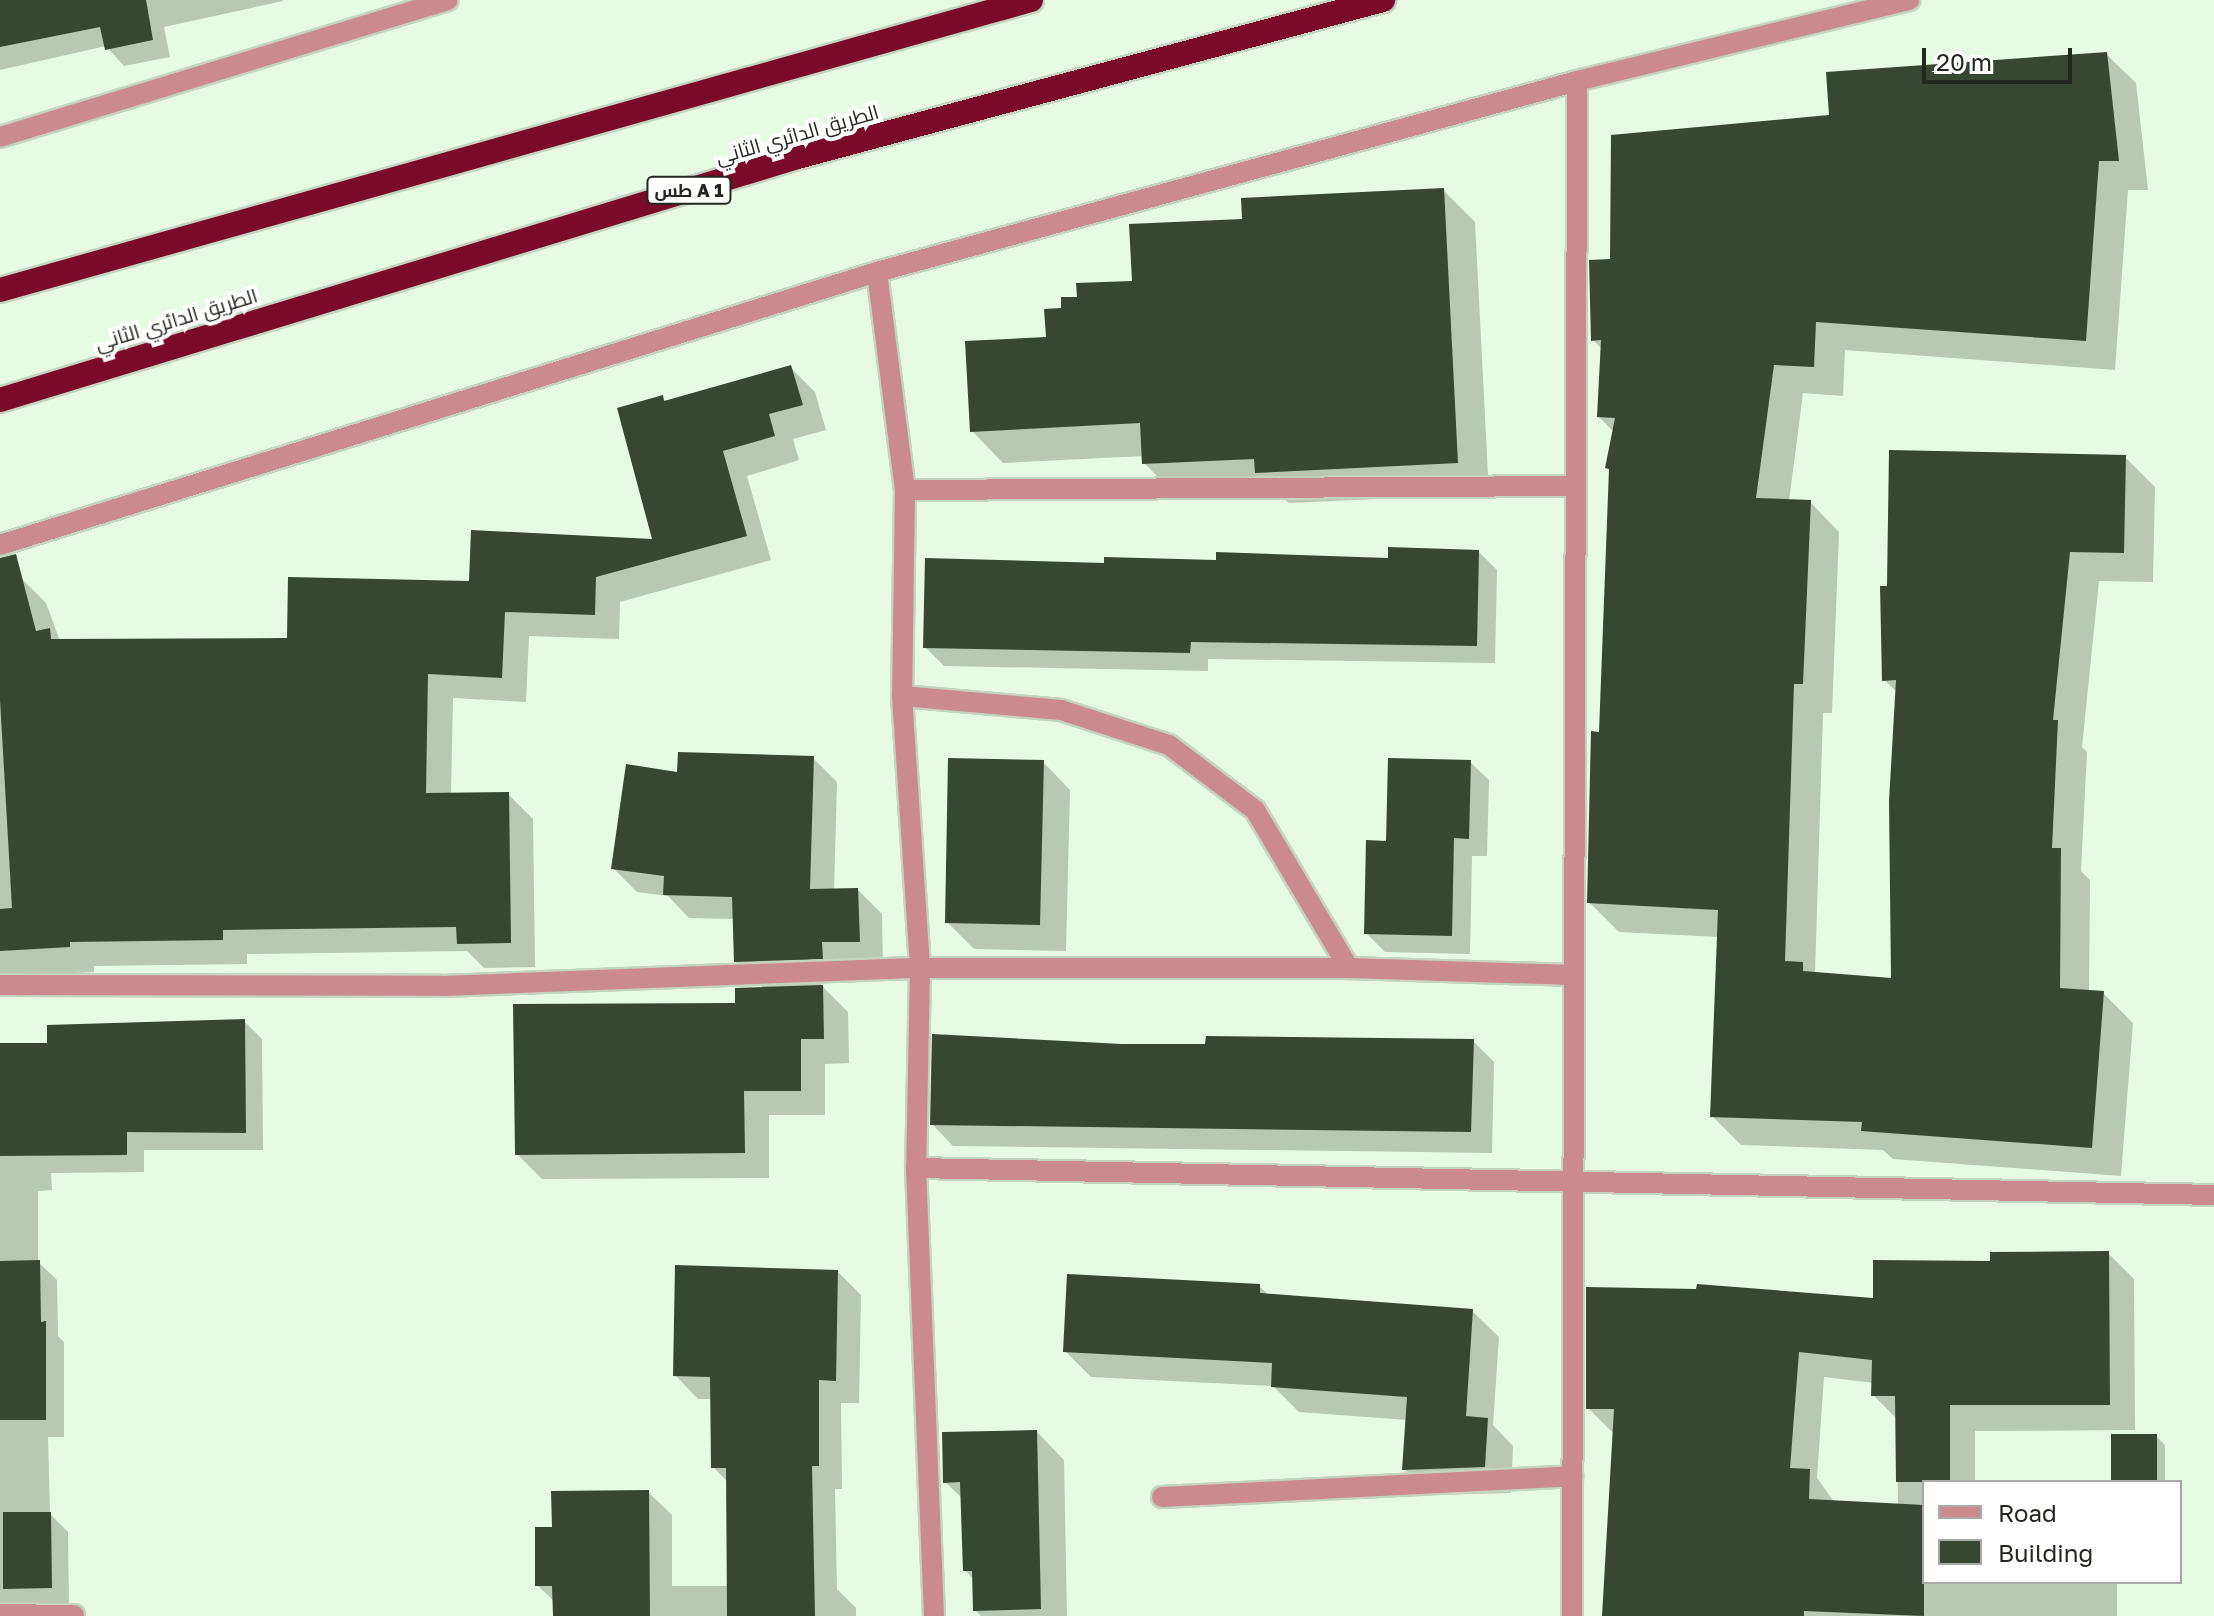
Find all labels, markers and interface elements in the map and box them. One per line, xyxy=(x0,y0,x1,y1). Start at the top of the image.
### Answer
scale bar xyxy=(1926,32,2076,82)
text: 20 m xyxy=(1936,47,1992,76)
street label: الطريق الدائري الثاني xyxy=(713,99,881,169)
road number: طس A 1 xyxy=(645,176,733,204)
street label: الطريق الدائري الثاني xyxy=(92,283,260,355)
legend xyxy=(1922,1480,2182,1584)
text: Road xyxy=(1998,1498,2057,1527)
text: Building xyxy=(1998,1538,2093,1567)

